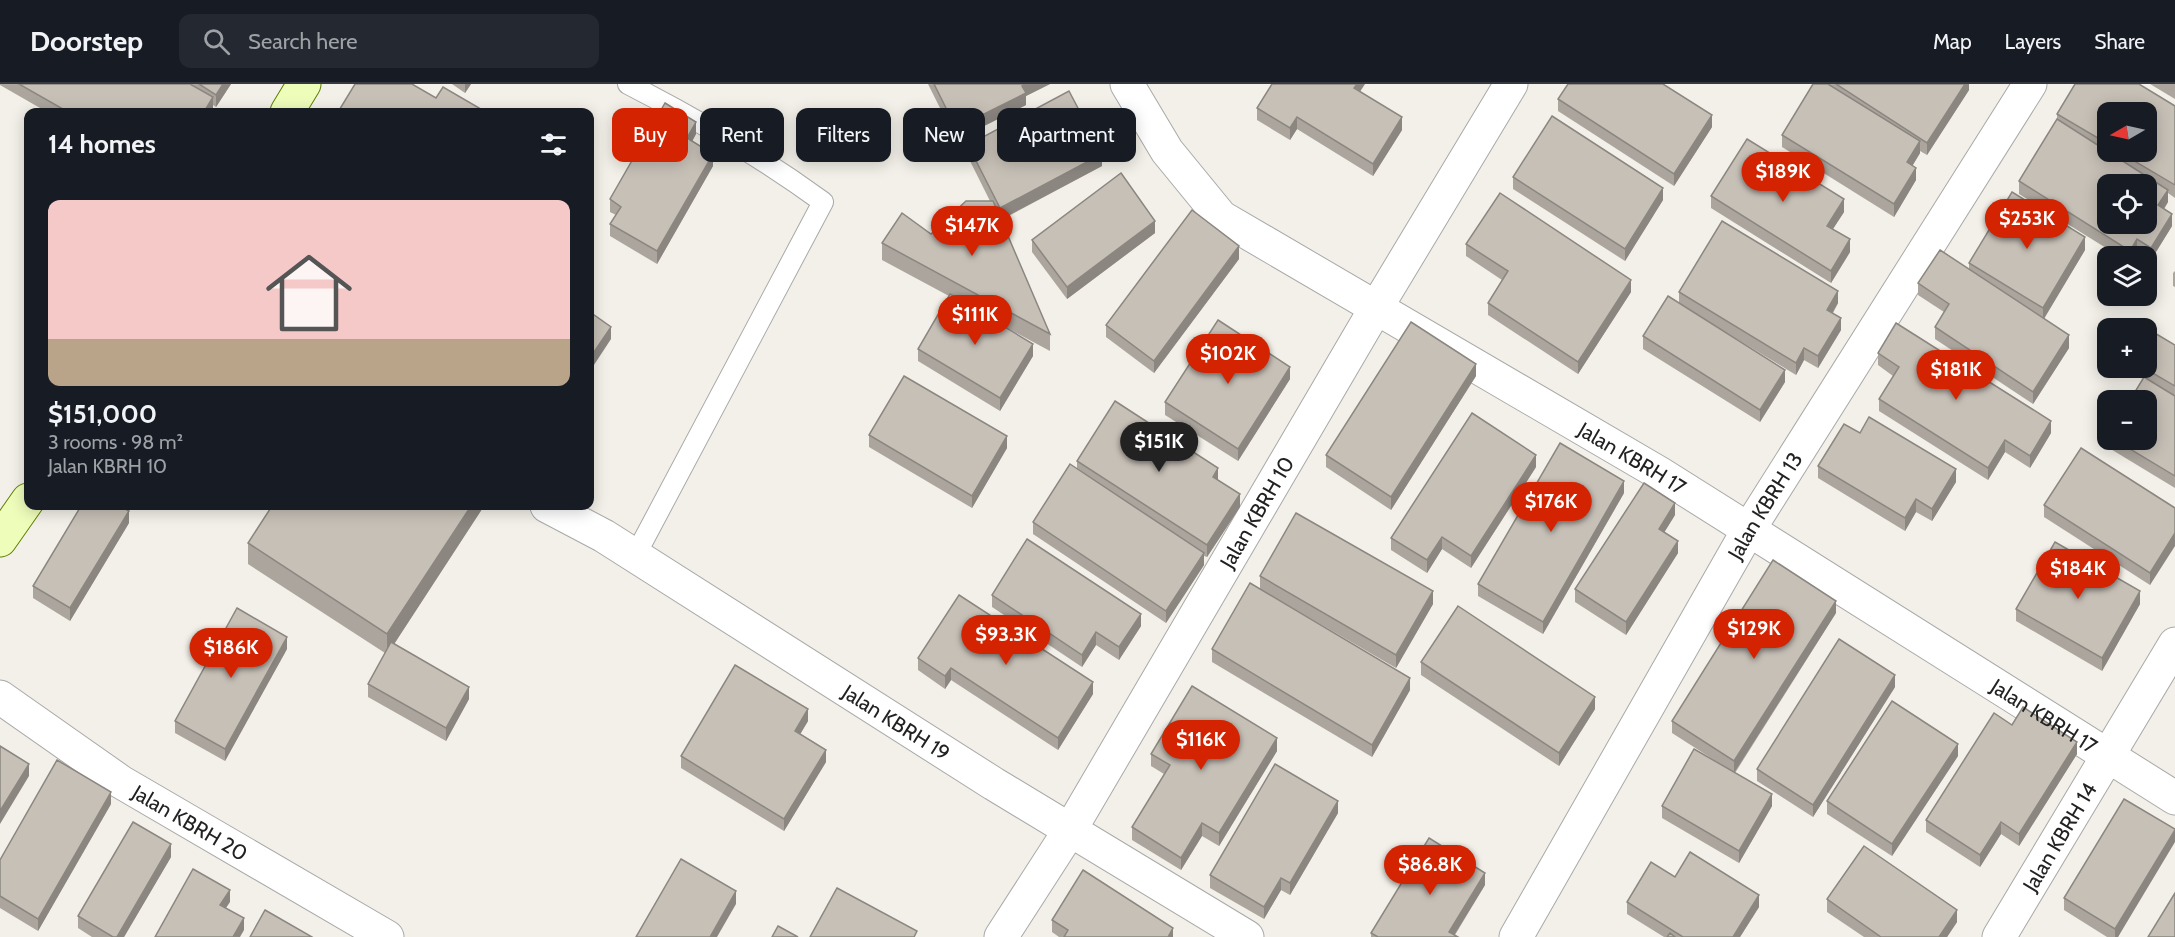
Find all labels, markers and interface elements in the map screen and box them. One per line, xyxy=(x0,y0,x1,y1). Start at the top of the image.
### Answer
search box xyxy=(179,14,599,68)
text: Doorstep xyxy=(30,24,143,58)
icon: search xyxy=(200,25,233,58)
text: Search here xyxy=(248,28,357,55)
text: Map xyxy=(1933,29,1972,54)
text: Layers xyxy=(2005,29,2061,54)
text: Share xyxy=(2094,29,2145,54)
north arrow xyxy=(2097,102,2157,162)
map controls xyxy=(2097,102,2157,450)
chip: Buy xyxy=(612,108,688,162)
chip: Rent xyxy=(700,108,784,162)
chip: Filters xyxy=(796,108,891,162)
chip: New xyxy=(903,108,985,162)
chip: Apartment xyxy=(997,108,1136,162)
text: 14 homes xyxy=(48,128,156,160)
icon: filters xyxy=(537,128,570,161)
pin: $189K xyxy=(1741,152,1825,203)
text: $189K xyxy=(1756,159,1810,183)
button: locate xyxy=(2097,174,2157,234)
pin: $253K xyxy=(1985,199,2069,250)
pin: $147K xyxy=(930,206,1014,257)
text: $253K xyxy=(1999,206,2055,230)
text: $147K xyxy=(945,213,999,237)
icon: home xyxy=(255,239,363,347)
button: layers xyxy=(2097,246,2157,306)
pin: $111K xyxy=(933,295,1017,346)
text: $111K xyxy=(952,302,998,326)
button: + xyxy=(2097,318,2157,378)
pin: $102K xyxy=(1186,334,1270,385)
text: $102K xyxy=(1200,341,1256,365)
pin: $181K xyxy=(1914,350,1998,401)
text: $181K xyxy=(1931,357,1981,381)
button: − xyxy=(2097,390,2157,450)
text: $151,000 xyxy=(48,398,157,430)
street label: Jalan KBRH 17 xyxy=(1573,416,1691,500)
pin: $151K xyxy=(1117,422,1201,473)
text: $151K xyxy=(1134,429,1184,453)
text: 3 rooms · 98 m² xyxy=(48,430,183,454)
street label: Jalan KBRH 13 xyxy=(1721,447,1807,564)
street label: Jalan KBRH 10 xyxy=(1214,452,1299,573)
text: Jalan KBRH 10 xyxy=(48,454,167,478)
pin: $176K xyxy=(1509,482,1593,533)
text: $176K xyxy=(1525,489,1577,513)
pin: $184K xyxy=(2036,549,2120,600)
text: $184K xyxy=(2050,556,2106,580)
pin: $129K xyxy=(1712,609,1796,660)
pin: $93.3K xyxy=(957,615,1055,666)
text: $129K xyxy=(1727,616,1781,640)
text: $93.3K xyxy=(975,622,1037,646)
pin: $186K xyxy=(189,628,273,679)
text: $186K xyxy=(204,635,258,659)
street label: Jalan KBRH 17 xyxy=(1986,672,2102,759)
street label: Jalan KBRH 19 xyxy=(837,678,955,765)
pin: $116K xyxy=(1159,720,1243,771)
text: $116K xyxy=(1176,727,1226,751)
street label: Jalan KBRH 14 xyxy=(2016,778,2101,896)
street label: Jalan KBRH 20 xyxy=(127,779,252,866)
pin: $86.8K xyxy=(1381,845,1479,896)
text: $86.8K xyxy=(1398,852,1462,876)

